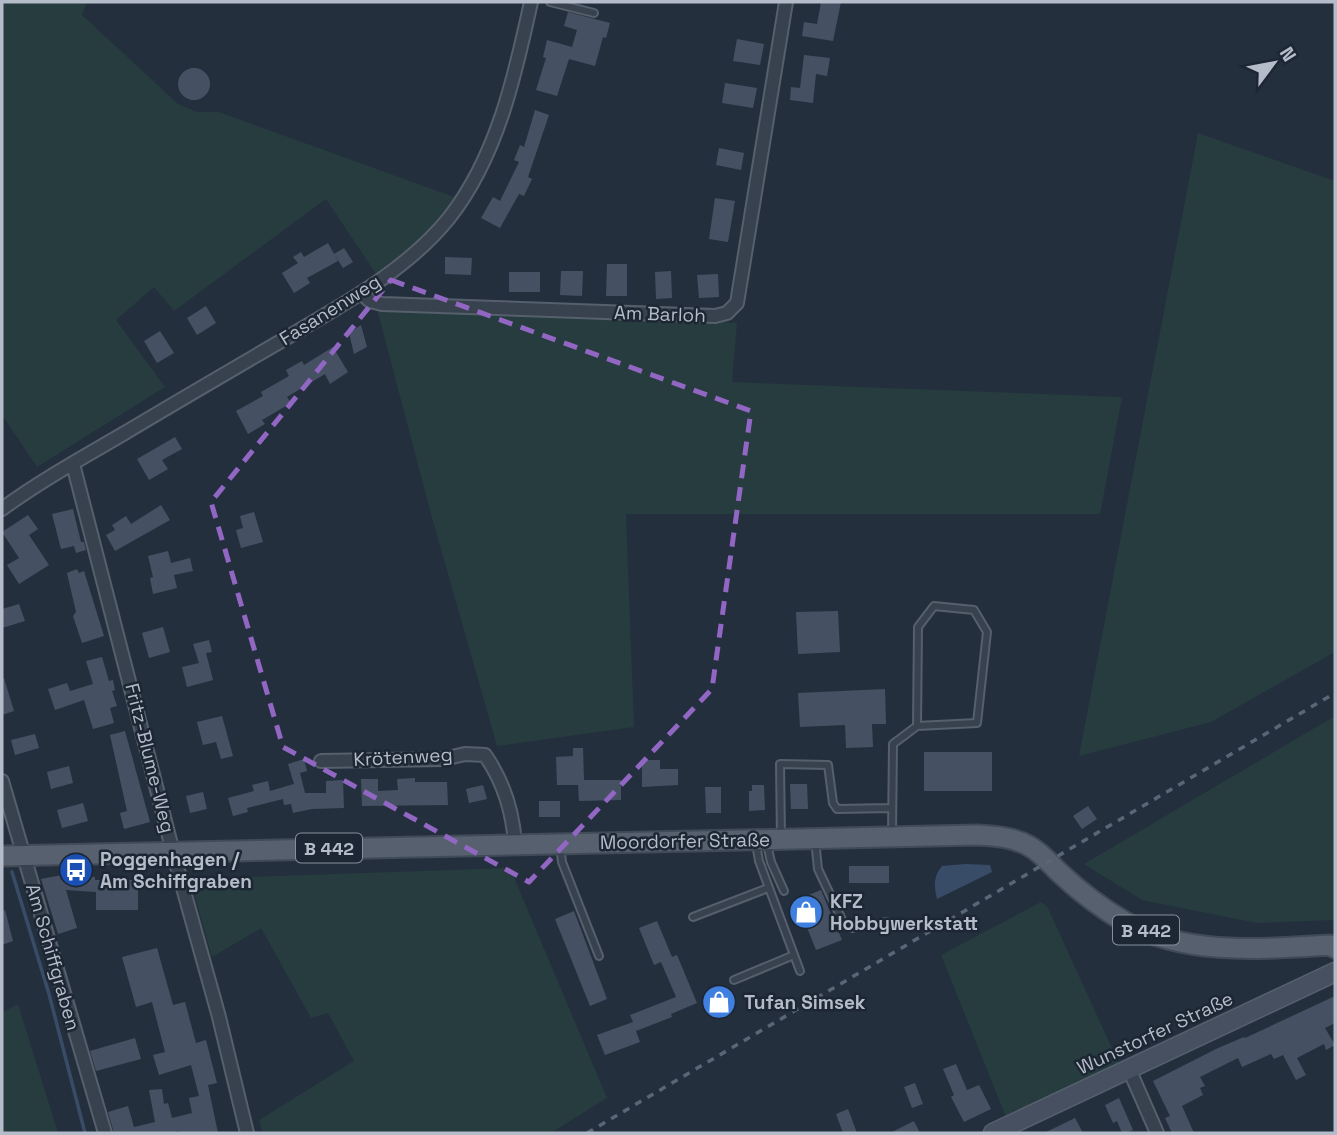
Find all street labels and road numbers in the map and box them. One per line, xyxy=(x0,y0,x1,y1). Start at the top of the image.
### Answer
street label: Fasanenweg xyxy=(275,269,385,351)
street label: Am Barloh xyxy=(614,300,706,328)
street label: Fritz-Blume-Weg xyxy=(119,681,181,835)
street label: Krötenweg xyxy=(353,742,453,772)
street label: Moordorfer Straße xyxy=(600,827,770,855)
road number: B 442 xyxy=(296,834,362,862)
street label: Am Schiffgraben xyxy=(20,881,86,1033)
road number: B 442 xyxy=(1113,916,1179,945)
street label: Wunstorfer Straße xyxy=(1073,986,1237,1080)

